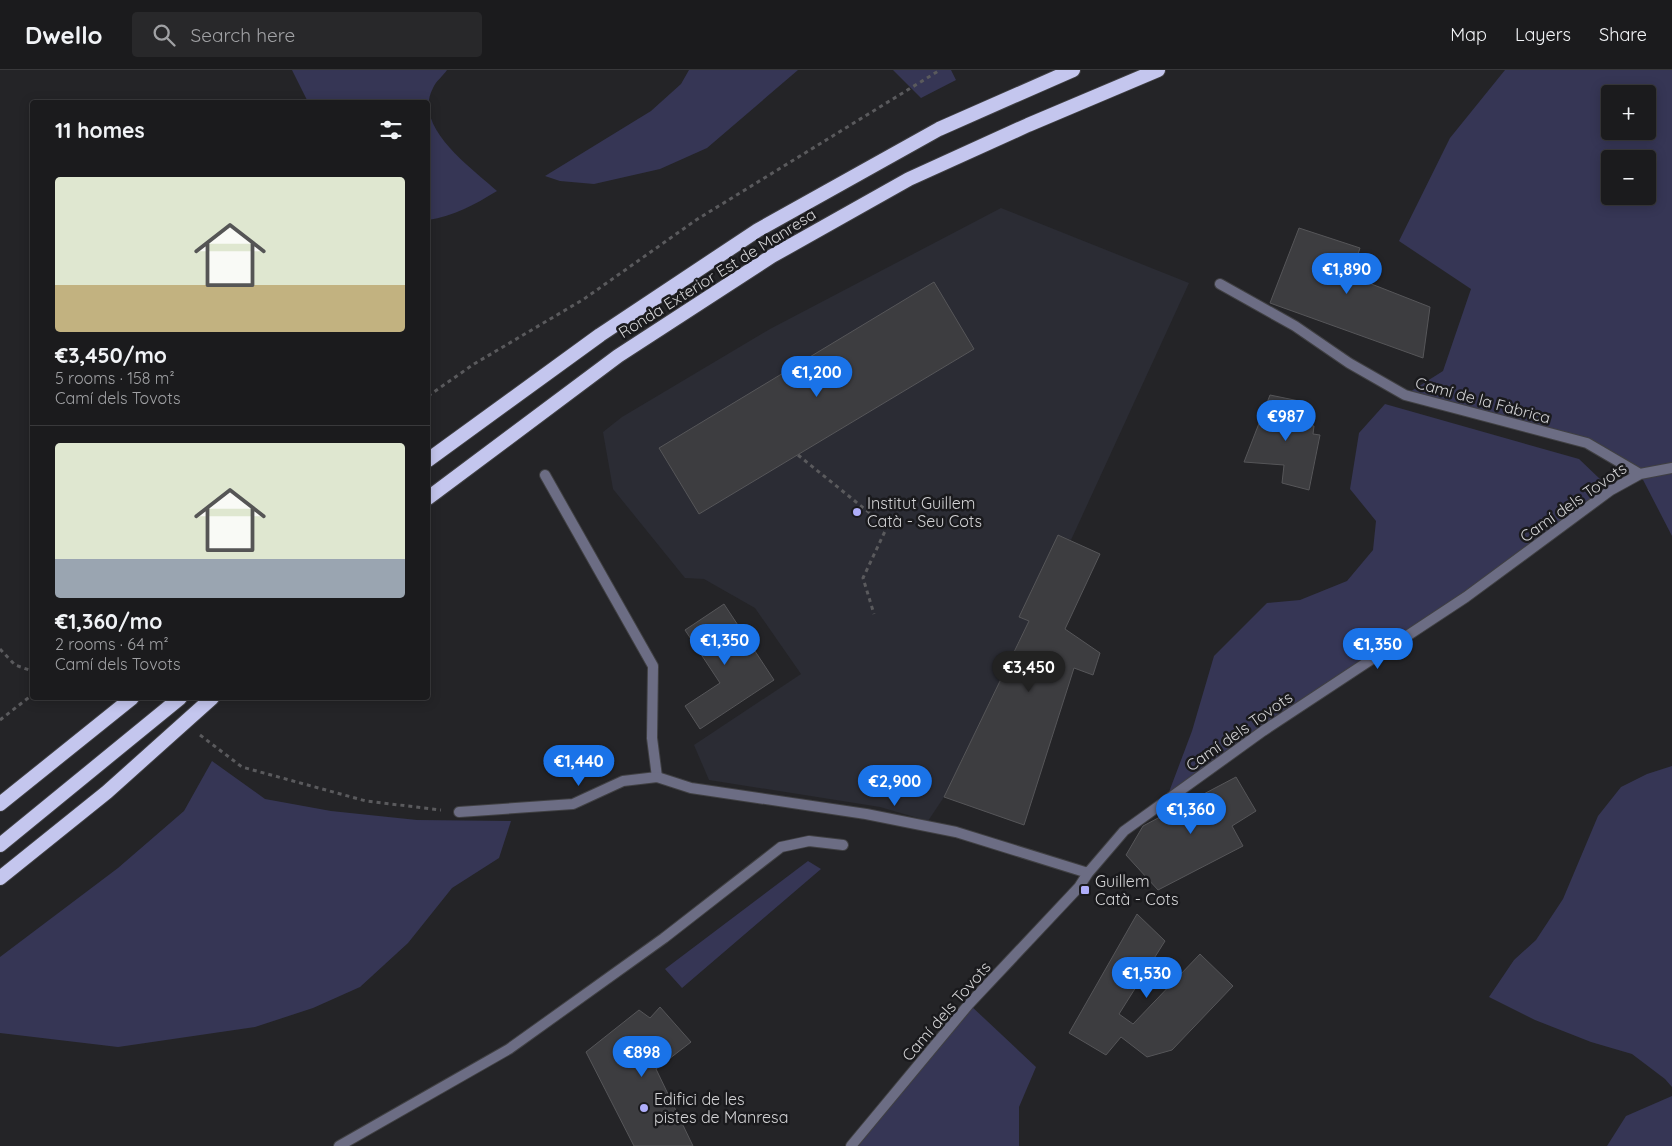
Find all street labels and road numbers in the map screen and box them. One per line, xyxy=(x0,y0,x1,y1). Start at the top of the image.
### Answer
street label: Ronda Exterior Est de Manresa xyxy=(615,204,819,342)
street label: Camí de la Fàbrica xyxy=(1413,372,1553,428)
street label: Camí dels Tovots xyxy=(1516,458,1630,546)
street label: Camí dels Tovots xyxy=(1182,687,1296,775)
street label: Camí dels Tovots xyxy=(897,957,995,1065)

